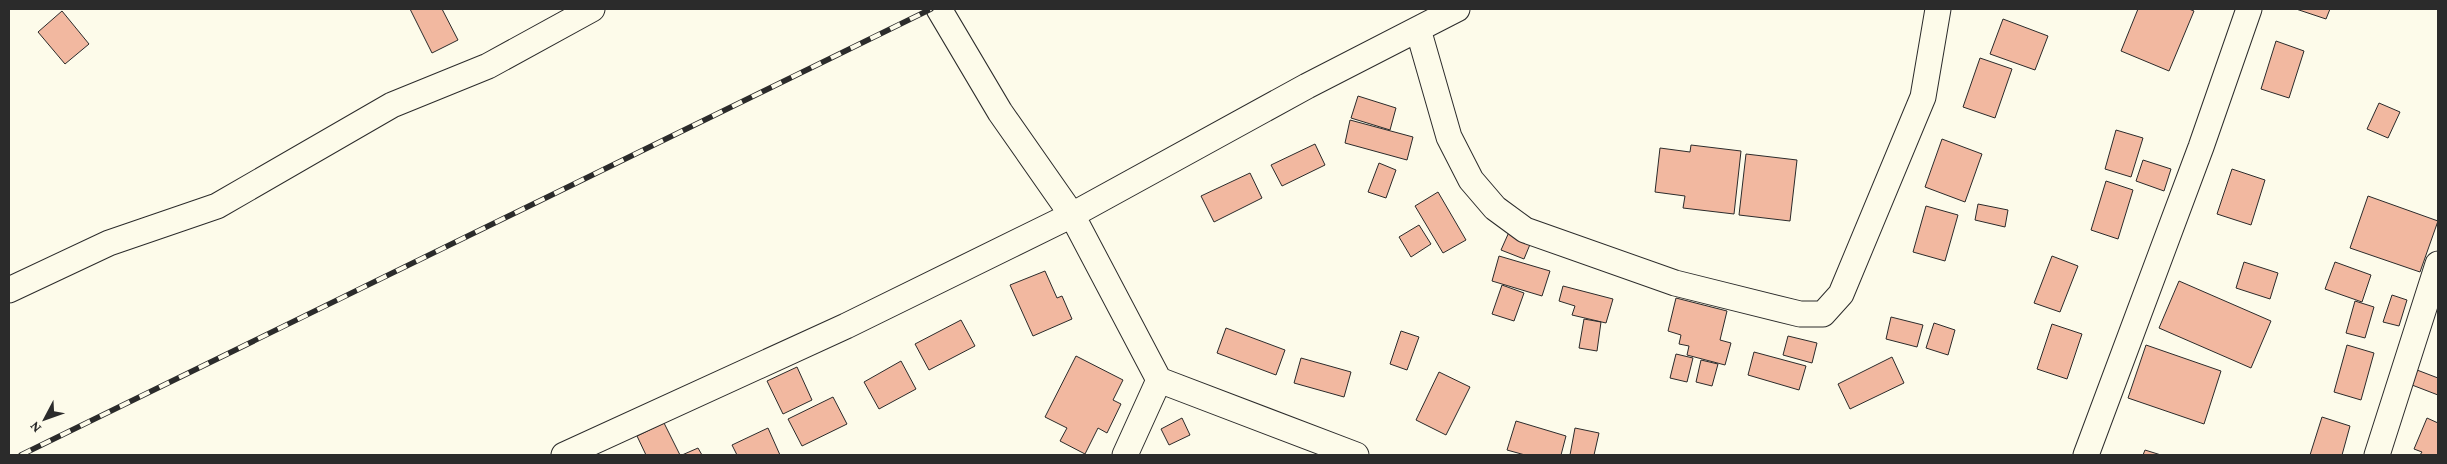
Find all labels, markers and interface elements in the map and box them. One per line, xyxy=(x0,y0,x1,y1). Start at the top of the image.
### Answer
north arrow xyxy=(20,394,70,444)
text: N xyxy=(26,418,44,436)

